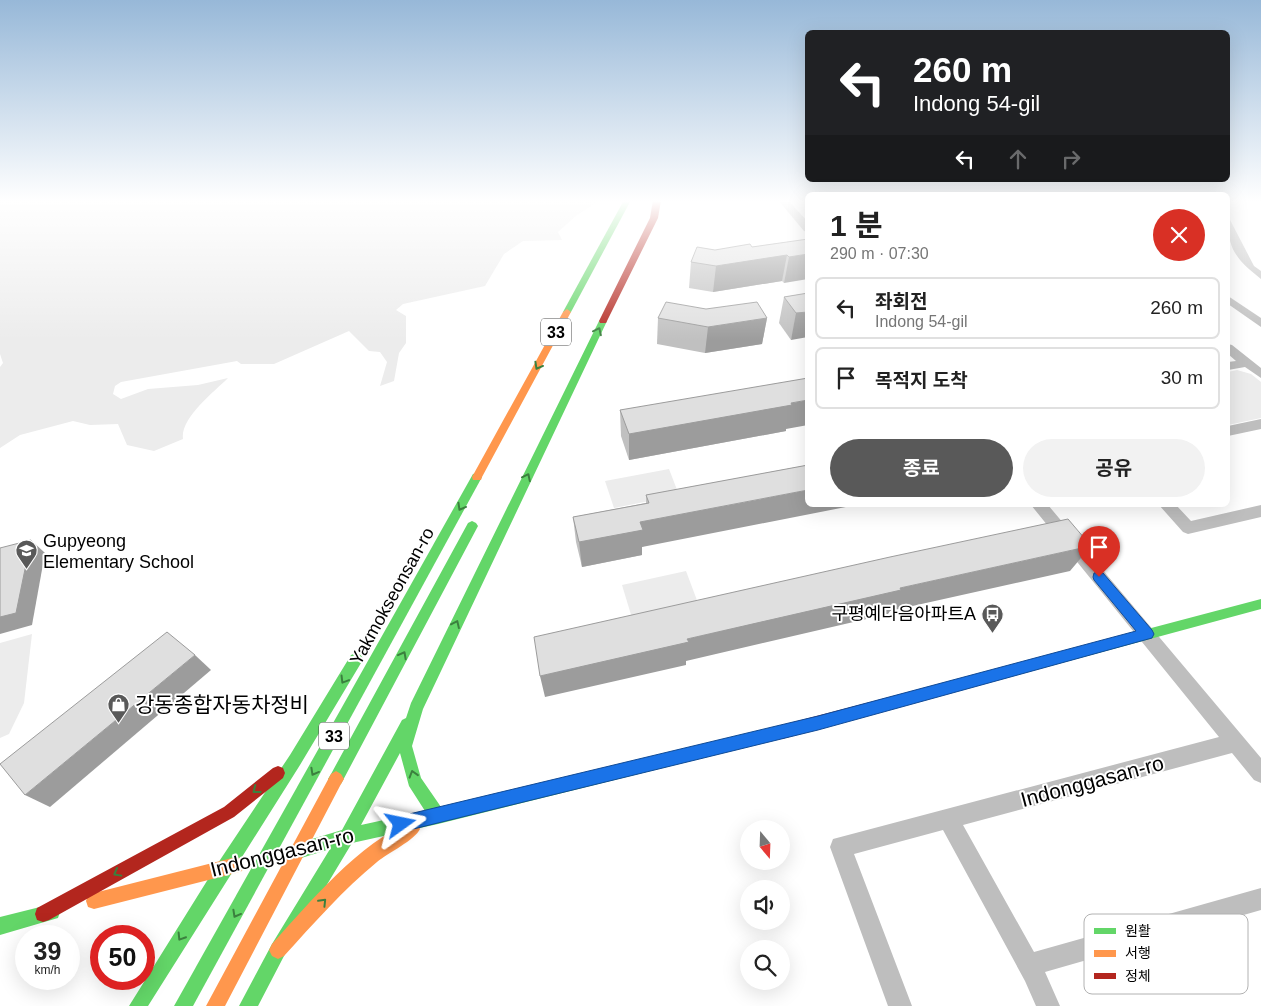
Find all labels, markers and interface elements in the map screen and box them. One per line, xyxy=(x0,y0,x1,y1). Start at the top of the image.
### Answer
icon: left xyxy=(830,50,895,115)
text: 260 m xyxy=(913,50,1012,89)
text: Indong 54-gil xyxy=(913,91,1040,116)
icon: left xyxy=(951,145,979,173)
icon: ahead xyxy=(1004,145,1032,173)
icon: right xyxy=(1057,145,1085,173)
text: 1 분 xyxy=(830,209,883,242)
button: close xyxy=(1153,209,1205,261)
text: 290 m · 07:30 xyxy=(830,245,929,262)
text: 좌회전 xyxy=(875,291,927,312)
icon: left xyxy=(832,294,860,322)
text: 260 m xyxy=(1150,297,1203,318)
text: Indong 54-gil xyxy=(875,313,968,330)
road number: 33 xyxy=(541,318,571,346)
one-way arrow xyxy=(592,327,602,336)
one-way arrow xyxy=(534,361,544,370)
icon: arrive xyxy=(832,364,860,392)
text: 30 m xyxy=(1161,367,1203,388)
text: 목적지 도착 xyxy=(875,370,968,391)
button: 종료 xyxy=(830,439,1013,497)
button: 공유 xyxy=(1023,439,1205,497)
one-way arrow xyxy=(521,473,531,482)
one-way arrow xyxy=(457,502,467,511)
street label: Yakmokseonsan-ro xyxy=(346,524,438,668)
pin xyxy=(1078,526,1120,577)
place label: Gupyeong Elementary School xyxy=(43,531,194,572)
icon: arrive xyxy=(1085,533,1113,561)
school or university icon: Gupyeong Elementary School xyxy=(15,539,39,570)
bus stop icon: 구평예다음아파트A xyxy=(980,602,1004,633)
place label: 구평예다음아파트A xyxy=(832,604,976,624)
one-way arrow xyxy=(450,620,460,629)
one-way arrow xyxy=(397,651,407,660)
one-way arrow xyxy=(340,675,350,684)
shop icon: 강동종합자동차정비 xyxy=(107,692,131,723)
place label: 강동종합자동차정비 xyxy=(135,693,309,716)
road number: 33 xyxy=(319,722,349,749)
street label: Indonggasan-ro xyxy=(1018,751,1166,811)
one-way arrow xyxy=(311,767,321,776)
one-way arrow xyxy=(409,771,419,779)
one-way arrow xyxy=(253,785,262,794)
position arrow xyxy=(374,797,426,849)
north arrow xyxy=(740,820,790,870)
map controls xyxy=(740,820,790,990)
street label: Indonggasan-ro xyxy=(208,823,356,881)
one-way arrow xyxy=(113,867,122,877)
button: sound xyxy=(740,880,790,930)
one-way arrow xyxy=(317,899,326,908)
one-way arrow xyxy=(232,909,242,918)
legend xyxy=(1084,914,1248,994)
text: 원활 xyxy=(1125,923,1151,939)
speed limit sign: 50 xyxy=(90,925,155,990)
one-way arrow xyxy=(178,932,188,941)
text: 39 xyxy=(34,937,61,965)
button: search xyxy=(740,940,790,990)
text: 서행 xyxy=(1125,945,1151,961)
text: km/h xyxy=(34,963,61,977)
text: 정체 xyxy=(1125,968,1151,984)

